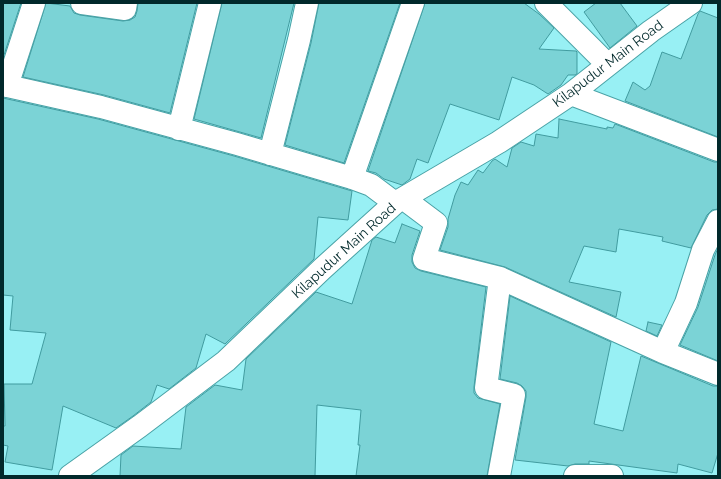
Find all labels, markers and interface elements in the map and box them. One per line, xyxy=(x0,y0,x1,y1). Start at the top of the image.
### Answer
street label: Kilapudur Main Road xyxy=(549,17,667,111)
street label: Kilapudur Main Road xyxy=(289,200,399,302)

